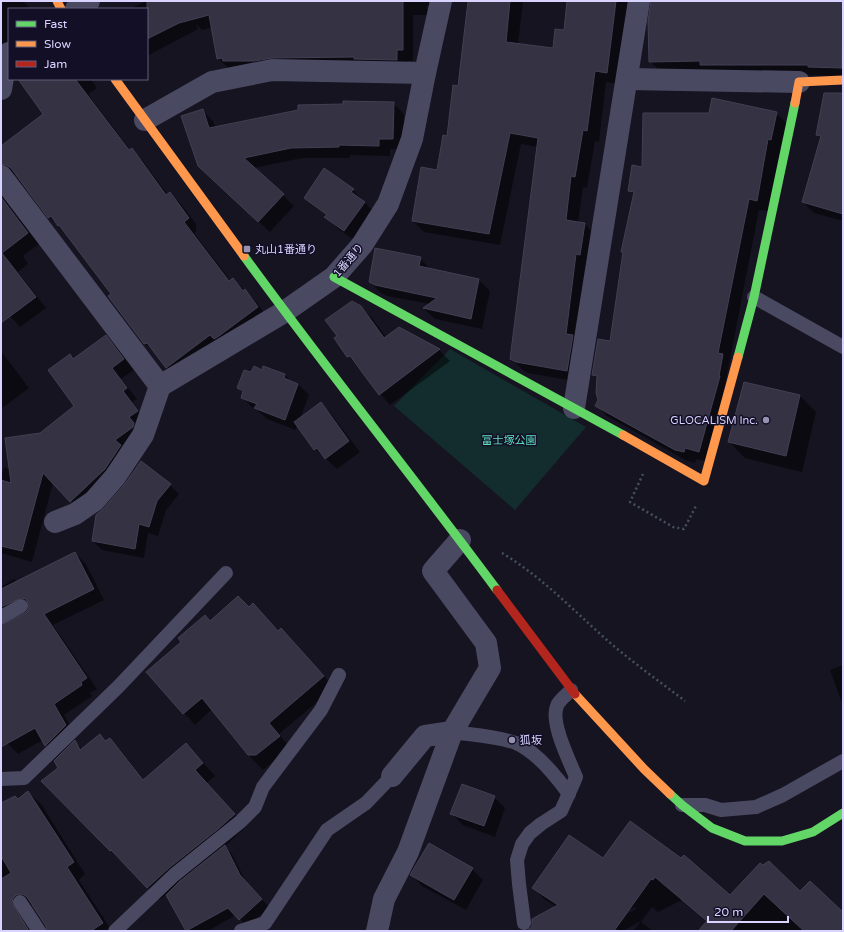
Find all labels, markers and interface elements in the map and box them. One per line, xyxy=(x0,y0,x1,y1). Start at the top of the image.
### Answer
legend xyxy=(8,8,148,80)
text: Fast xyxy=(44,17,68,31)
text: Slow xyxy=(44,37,71,51)
text: Jam xyxy=(44,57,67,71)
street label: 1番通り xyxy=(330,241,366,280)
place label: 丸山1番通り xyxy=(255,243,317,256)
marker: 丸山1番通り xyxy=(242,244,252,254)
place label: GLOCALISM Inc. xyxy=(670,414,758,427)
marker: GLOCALISM Inc. xyxy=(761,415,771,425)
park label: 富士塚公園 xyxy=(482,434,537,447)
place label: 狐坂 xyxy=(520,734,542,747)
marker: 狐坂 xyxy=(507,735,517,745)
scale bar xyxy=(708,898,788,924)
text: 20 m xyxy=(714,905,743,919)

